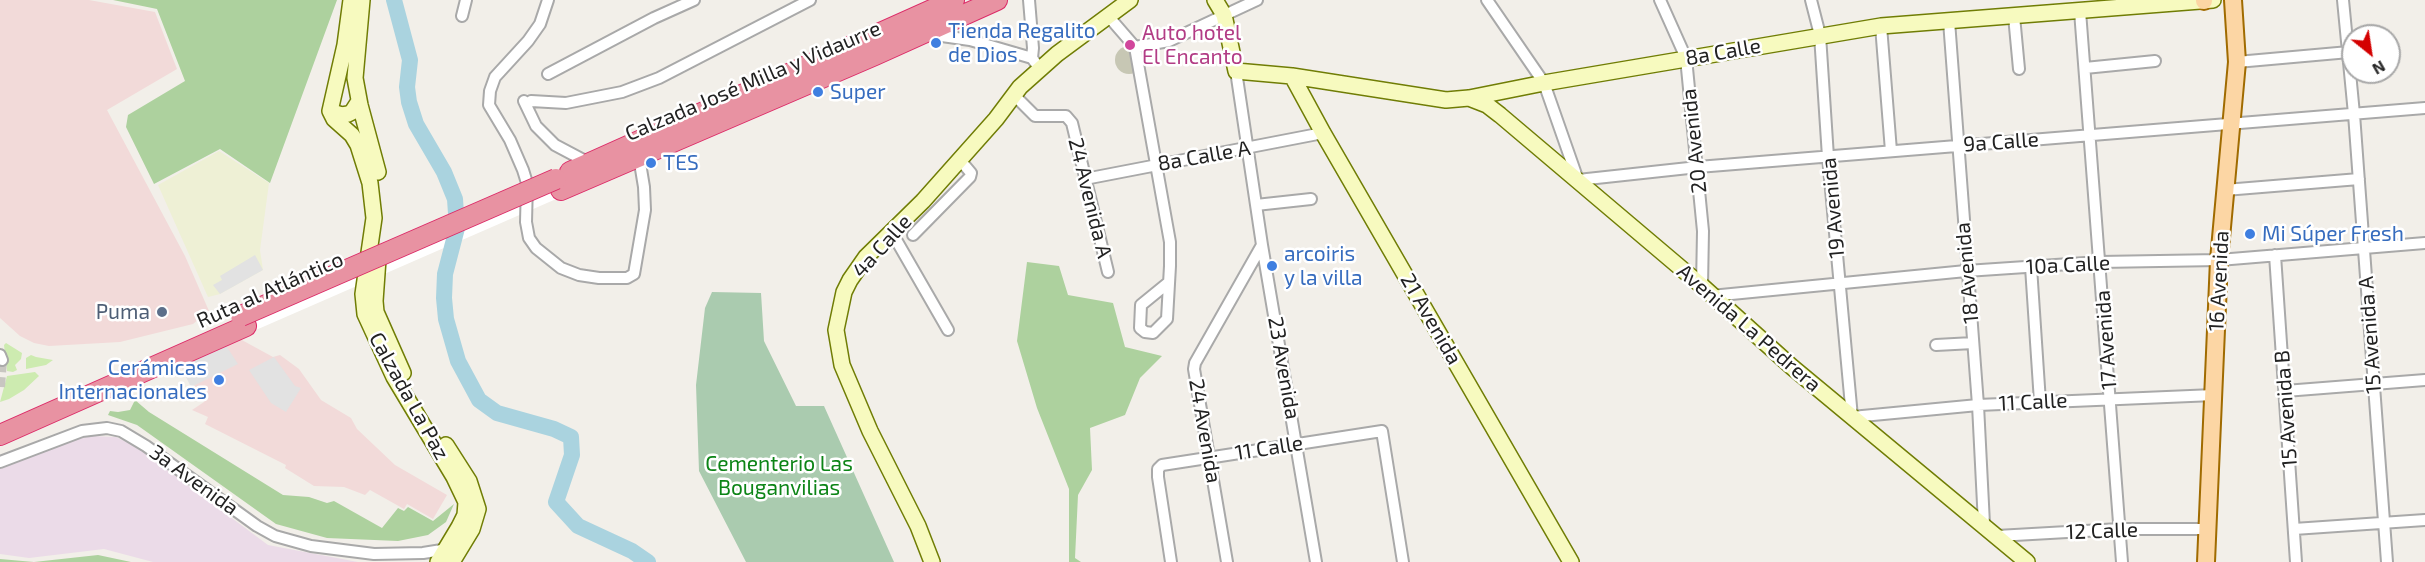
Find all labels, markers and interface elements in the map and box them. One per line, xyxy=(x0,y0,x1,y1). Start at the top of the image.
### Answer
street label: Calzada José Milla y Vidaurre xyxy=(621,16,885,146)
place label: Tienda Regalito de Dios xyxy=(948,18,1096,68)
place label: Auto hotel El Encanto xyxy=(1142,20,1243,70)
north arrow xyxy=(2341,24,2401,84)
street label: 8a Calle xyxy=(1683,33,1763,71)
marker: Tienda Regalito de Dios xyxy=(929,36,943,50)
marker: Auto hotel El Encanto xyxy=(1123,38,1137,52)
text: N xyxy=(2369,57,2389,79)
place label: Super xyxy=(830,79,886,105)
marker: Super xyxy=(811,85,825,99)
street label: 20 Avenida xyxy=(1676,87,1712,195)
street label: 9a Calle xyxy=(1962,127,2040,157)
street label: 24 Avenida A xyxy=(1063,135,1117,261)
street label: 8a Calle A xyxy=(1156,135,1252,177)
place label: TES xyxy=(663,150,699,176)
marker: TES xyxy=(644,156,658,170)
street label: 19 Avenida xyxy=(1816,157,1850,259)
street label: 4a Calle xyxy=(847,209,917,283)
street label: 18 Avenida xyxy=(1950,221,1984,325)
place label: Mi Súper Fresh xyxy=(2262,221,2404,247)
marker: Mi Súper Fresh xyxy=(2243,227,2257,241)
street label: 16 Avenida xyxy=(2204,230,2234,332)
place label: arcoiris y la villa xyxy=(1284,241,1363,291)
street label: Ruta al Atlántico xyxy=(193,246,347,334)
street label: 10a Calle xyxy=(2025,250,2111,280)
marker: arcoiris y la villa xyxy=(1265,259,1279,273)
street label: Avenida La Pedrera xyxy=(1672,259,1826,397)
street label: 21 Avenida xyxy=(1395,269,1467,369)
street label: 15 Avenida A xyxy=(2353,275,2387,395)
street label: 17 Avenida xyxy=(2090,289,2122,391)
place label: Puma xyxy=(96,299,150,325)
marker: Puma xyxy=(155,305,169,319)
street label: 23 Avenida xyxy=(1263,315,1305,421)
street label: Calzada La Paz xyxy=(364,328,454,464)
street label: 15 Avenida B xyxy=(2269,349,2303,469)
place label: Cerámicas Internacionales xyxy=(59,355,207,405)
marker: Cerámicas Internacionales xyxy=(212,373,226,387)
street label: 24 Avenida xyxy=(1183,377,1227,485)
street label: 11 Calle xyxy=(1998,388,2068,416)
street label: 11 Calle xyxy=(1233,430,1305,466)
street label: 3a Avenida xyxy=(145,439,243,521)
park label: Cementerio Las Bouganvilias xyxy=(705,451,853,501)
street label: 12 Calle xyxy=(2066,517,2138,545)

